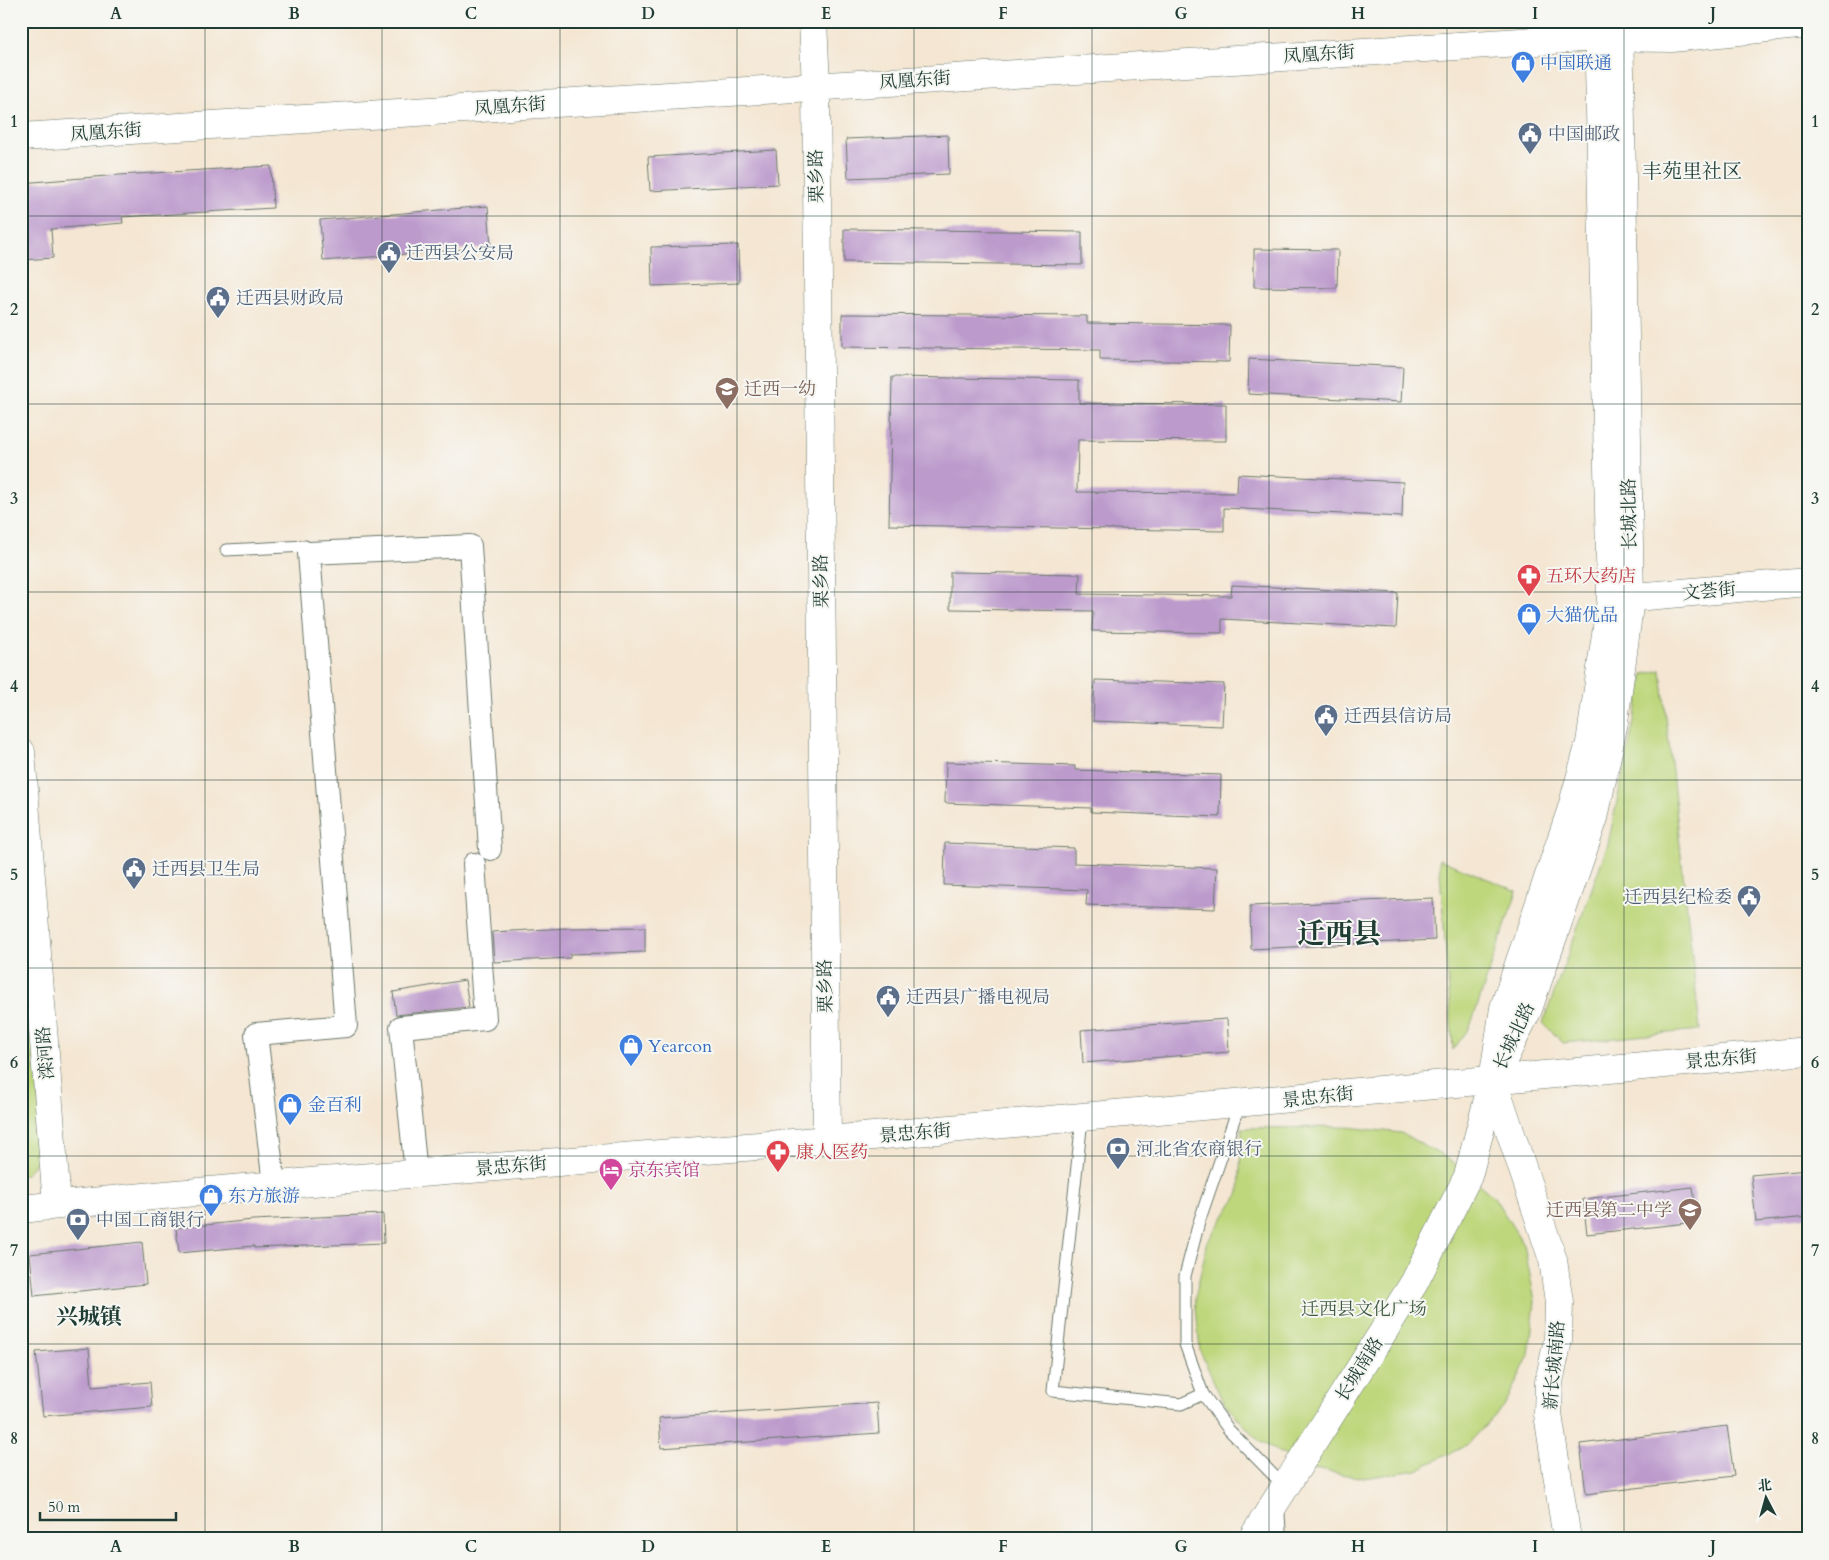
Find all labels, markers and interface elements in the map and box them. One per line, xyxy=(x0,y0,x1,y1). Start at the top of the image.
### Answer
text: A xyxy=(110,3,122,25)
text: B xyxy=(288,3,300,25)
text: C xyxy=(465,3,477,25)
text: D xyxy=(641,3,655,25)
text: E xyxy=(821,3,831,25)
text: F xyxy=(998,3,1008,25)
text: G xyxy=(1174,3,1188,25)
text: H xyxy=(1351,3,1365,25)
text: I xyxy=(1532,3,1538,25)
text: J xyxy=(1708,3,1716,25)
street label: 凤凰东街 xyxy=(1282,40,1356,69)
shop icon: 中国联通 xyxy=(1510,50,1536,84)
place label: 中国联通 xyxy=(1540,51,1612,76)
street label: 凤凰东街 xyxy=(878,66,952,95)
street label: 凤凰东街 xyxy=(473,92,547,121)
text: 1 xyxy=(10,111,18,133)
text: 1 xyxy=(1811,111,1819,133)
street label: 凤凰东街 xyxy=(69,118,143,147)
public building icon: 中国邮政 xyxy=(1517,121,1543,155)
place label: 中国邮政 xyxy=(1548,122,1620,147)
street label: 栗乡路 xyxy=(804,149,829,203)
district label: 丰苑里社区 xyxy=(1642,158,1742,185)
public building icon: 迁西县公安局 xyxy=(376,240,402,274)
place label: 迁西县公安局 xyxy=(406,241,514,266)
public building icon: 迁西县财政局 xyxy=(205,285,231,319)
place label: 迁西县财政局 xyxy=(236,286,344,311)
text: 2 xyxy=(10,299,18,321)
text: 2 xyxy=(1811,299,1819,321)
school or university icon: 迁西一幼 xyxy=(714,376,740,410)
place label: 迁西一幼 xyxy=(744,377,816,402)
street label: 长城北路 xyxy=(1616,478,1643,550)
text: 3 xyxy=(10,488,18,510)
text: 3 xyxy=(1811,488,1819,510)
street label: 栗乡路 xyxy=(809,554,834,608)
pharmacy icon: 五环大药店 xyxy=(1516,563,1542,597)
place label: 五环大药店 xyxy=(1546,564,1636,589)
street label: 文荟街 xyxy=(1681,577,1737,606)
shop icon: 大猫优品 xyxy=(1516,602,1542,636)
place label: 大猫优品 xyxy=(1546,603,1618,628)
text: 4 xyxy=(10,676,18,698)
text: 4 xyxy=(1811,676,1819,698)
public building icon: 迁西县信访局 xyxy=(1313,703,1339,737)
place label: 迁西县信访局 xyxy=(1344,704,1452,729)
public building icon: 迁西县卫生局 xyxy=(121,856,147,890)
place label: 迁西县卫生局 xyxy=(152,857,260,882)
text: 5 xyxy=(10,864,18,886)
text: 5 xyxy=(1811,864,1819,886)
public building icon: 迁西县纪检委 xyxy=(1736,884,1762,918)
place label: 迁西县纪检委 xyxy=(1624,885,1732,910)
district label: 迁西县 xyxy=(1297,915,1381,953)
street label: 栗乡路 xyxy=(813,959,838,1013)
public building icon: 迁西县广播电视局 xyxy=(875,984,901,1018)
place label: 迁西县广播电视局 xyxy=(906,985,1050,1010)
street label: 长城北路 xyxy=(1488,998,1541,1074)
street label: 滦河路 xyxy=(31,1025,60,1081)
shop icon: Yearcon xyxy=(618,1033,644,1067)
place label: Yearcon xyxy=(648,1034,713,1059)
street label: 景忠东街 xyxy=(1684,1044,1758,1075)
text: 6 xyxy=(10,1052,18,1074)
text: 6 xyxy=(1811,1052,1819,1074)
street label: 景忠东街 xyxy=(1281,1081,1355,1114)
shop icon: 金百利 xyxy=(277,1092,303,1126)
place label: 金百利 xyxy=(308,1093,362,1118)
street label: 景忠东街 xyxy=(878,1118,952,1149)
bank icon: 河北省农商银行 xyxy=(1105,1136,1131,1170)
place label: 河北省农商银行 xyxy=(1136,1137,1262,1162)
pharmacy icon: 康人医药 xyxy=(765,1139,791,1173)
place label: 康人医药 xyxy=(796,1140,868,1165)
street label: 景忠东街 xyxy=(474,1151,548,1182)
hotel icon: 京东宾馆 xyxy=(598,1157,624,1191)
place label: 京东宾馆 xyxy=(628,1158,700,1183)
shop icon: 东方旅游 xyxy=(198,1183,224,1217)
place label: 东方旅游 xyxy=(228,1184,300,1209)
school or university icon: 迁西县第二中学 xyxy=(1677,1197,1703,1231)
place label: 迁西县第二中学 xyxy=(1546,1198,1672,1223)
bank icon: 中国工商银行 xyxy=(65,1207,91,1241)
place label: 中国工商银行 xyxy=(96,1208,204,1233)
text: 7 xyxy=(10,1240,18,1262)
text: 7 xyxy=(1811,1240,1819,1262)
park label: 迁西县文化广场 xyxy=(1301,1297,1427,1322)
district label: 兴城镇 xyxy=(56,1302,122,1332)
street label: 新长城南路 xyxy=(1538,1319,1571,1411)
street label: 长城南路 xyxy=(1330,1332,1389,1406)
text: 8 xyxy=(10,1428,18,1450)
text: 8 xyxy=(1811,1428,1819,1450)
north arrow xyxy=(1742,1472,1792,1522)
text: 北 xyxy=(1757,1475,1773,1496)
scale bar xyxy=(40,1490,176,1522)
text: 50 m xyxy=(48,1497,80,1517)
text: A xyxy=(110,1536,122,1558)
text: B xyxy=(288,1536,300,1558)
text: C xyxy=(465,1536,477,1558)
text: D xyxy=(641,1536,655,1558)
text: E xyxy=(821,1536,831,1558)
text: F xyxy=(998,1536,1008,1558)
text: G xyxy=(1174,1536,1188,1558)
text: H xyxy=(1351,1536,1365,1558)
text: I xyxy=(1532,1536,1538,1558)
text: J xyxy=(1708,1536,1716,1558)

